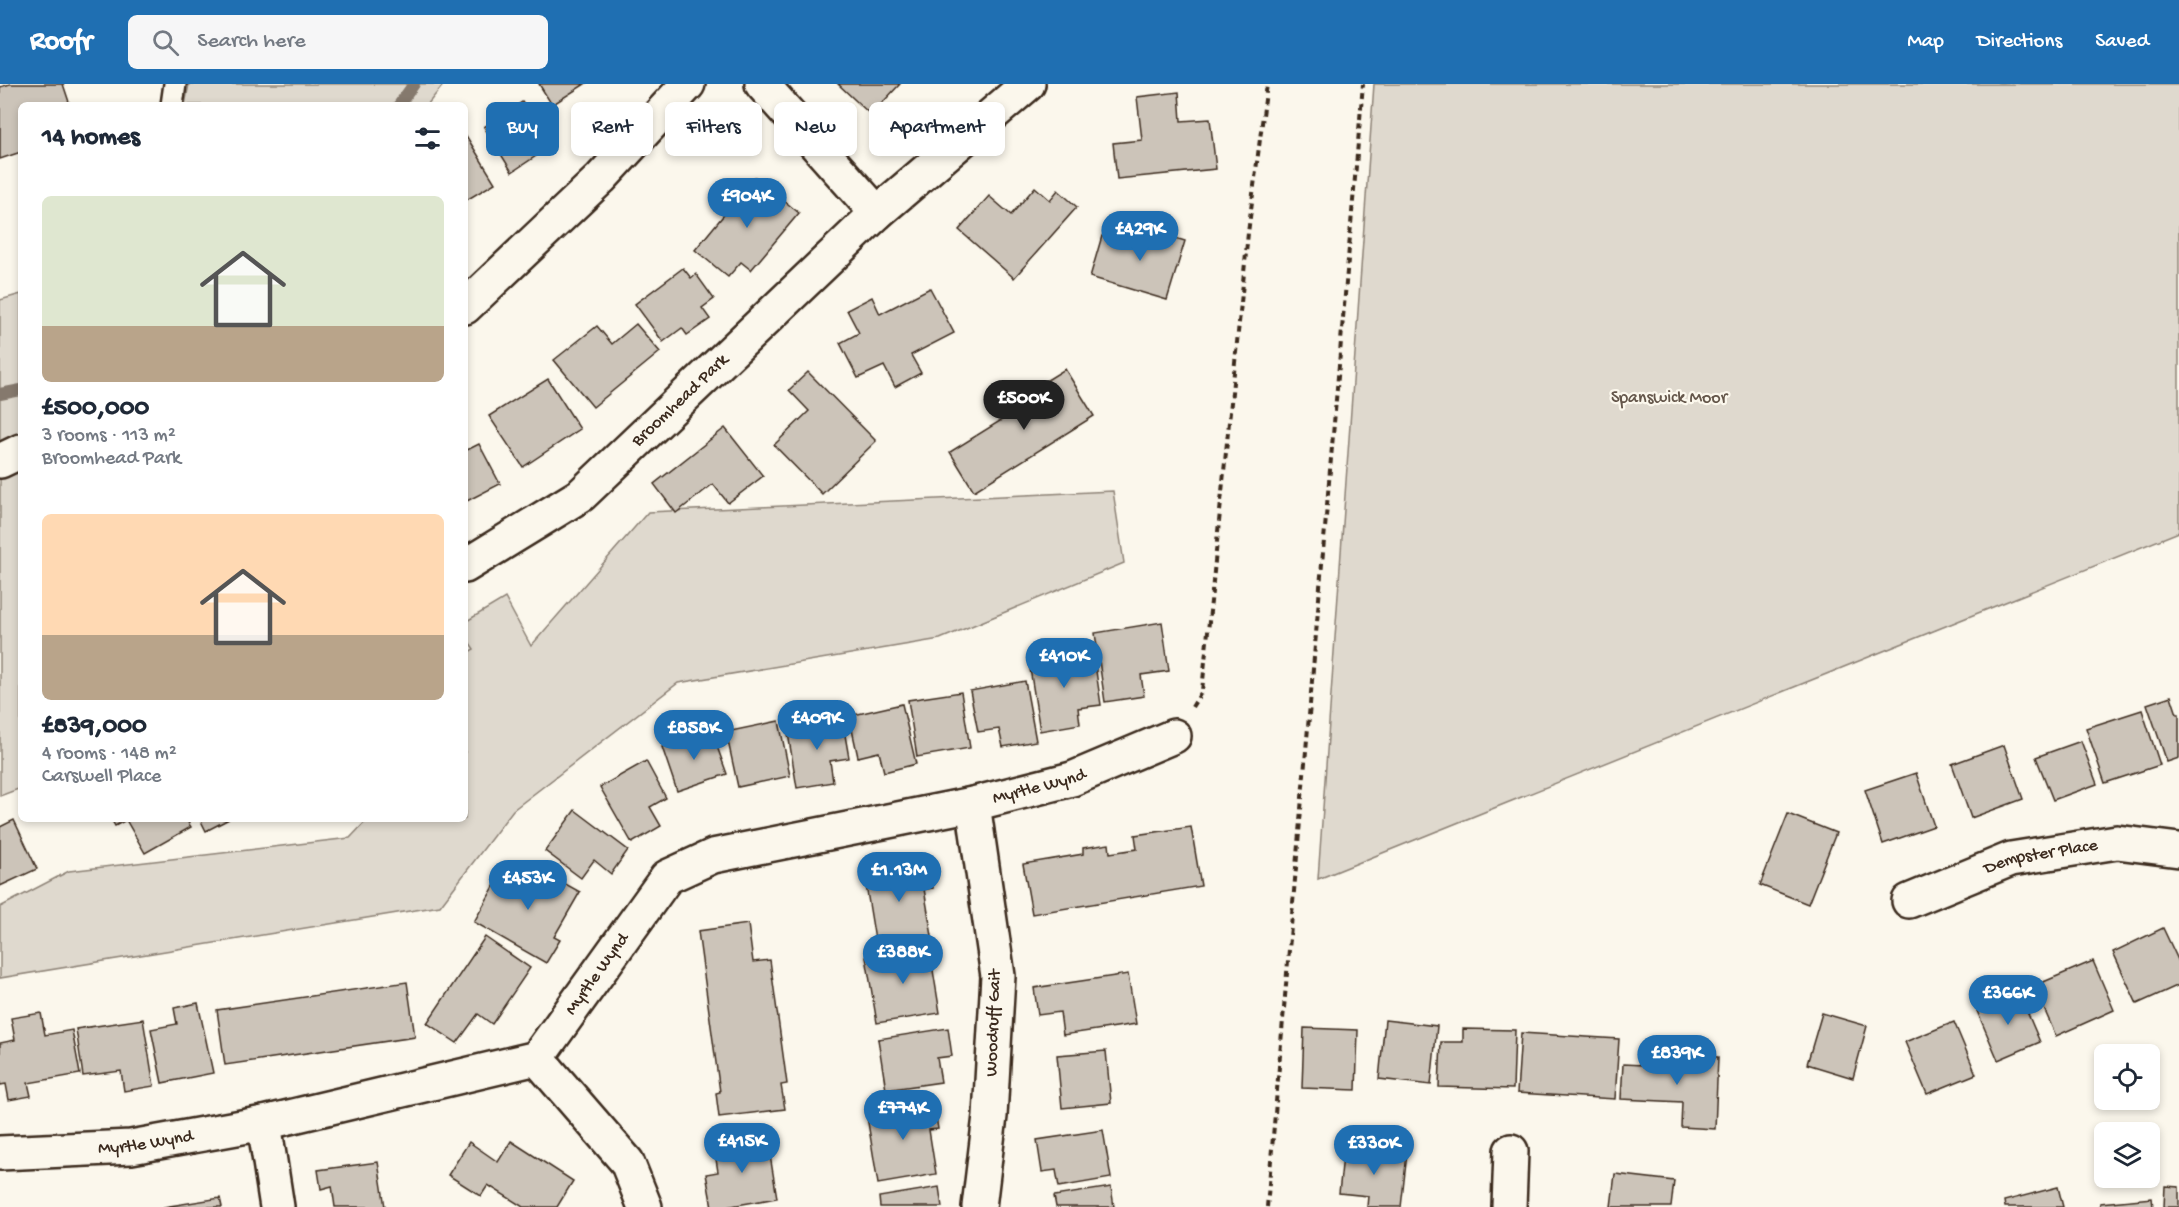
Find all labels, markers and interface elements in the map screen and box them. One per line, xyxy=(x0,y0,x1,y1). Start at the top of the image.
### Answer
search box xyxy=(128,15,548,69)
text: Roofr xyxy=(30,26,92,59)
icon: search xyxy=(149,26,182,59)
text: Search here xyxy=(197,29,306,55)
text: Map xyxy=(1907,30,1944,55)
text: Directions xyxy=(1977,30,2062,55)
text: Saved xyxy=(2095,30,2149,55)
chip: Buy xyxy=(486,102,559,156)
chip: Rent xyxy=(571,102,653,156)
chip: Filters xyxy=(665,102,762,156)
chip: New xyxy=(774,102,857,156)
chip: Apartment xyxy=(869,102,1005,156)
icon: filters xyxy=(411,122,444,155)
text: 14 homes xyxy=(42,123,140,154)
pin: £904K xyxy=(705,178,789,229)
text: £904K xyxy=(722,186,772,209)
pin: £429K xyxy=(1098,211,1182,262)
text: £429K xyxy=(1115,219,1165,242)
icon: home xyxy=(189,235,297,343)
street label: Broomhead Park xyxy=(627,348,734,452)
pin: £500K xyxy=(982,380,1066,431)
text: £500K xyxy=(997,388,1051,411)
park label: Spanswick Moor xyxy=(1611,388,1729,409)
text: £500,000 xyxy=(42,394,149,425)
text: 3 rooms · 113 m² xyxy=(42,425,176,448)
text: Broomhead Park xyxy=(42,448,181,471)
icon: home xyxy=(189,553,297,661)
pin: £410K xyxy=(1022,638,1106,689)
text: £410K xyxy=(1040,646,1088,669)
pin: £409K xyxy=(775,700,859,751)
text: £409K xyxy=(792,708,842,731)
pin: £858K xyxy=(652,710,736,761)
text: £839,000 xyxy=(42,712,147,743)
text: £858K xyxy=(668,718,720,741)
text: 4 rooms · 148 m² xyxy=(42,743,177,766)
street label: Myrtle Wynd xyxy=(990,763,1091,809)
text: Carswell Place xyxy=(42,766,161,789)
street label: Dempster Place xyxy=(1980,835,2100,880)
pin: £1.13M xyxy=(850,852,948,903)
pin: £453K xyxy=(486,860,570,911)
text: £1.13M xyxy=(871,860,927,883)
text: £453K xyxy=(503,868,553,891)
street label: Myrtle Wynd xyxy=(561,928,634,1019)
pin: £388K xyxy=(861,934,945,985)
text: £388K xyxy=(877,942,929,965)
street label: Woodruff Gait xyxy=(982,967,1006,1077)
pin: £366K xyxy=(1966,975,2050,1026)
text: £366K xyxy=(1983,983,2033,1006)
pin: £839K xyxy=(1635,1035,1719,1086)
text: £839K xyxy=(1651,1043,1703,1066)
map controls xyxy=(2094,1044,2160,1188)
button: locate xyxy=(2094,1044,2160,1110)
pin: £774K xyxy=(861,1090,945,1141)
text: £774K xyxy=(878,1098,928,1121)
button: layers xyxy=(2094,1122,2160,1188)
pin: £415K xyxy=(700,1123,784,1174)
street label: Myrtle Wynd xyxy=(97,1125,196,1159)
pin: £330K xyxy=(1332,1125,1416,1176)
text: £415K xyxy=(718,1131,766,1154)
text: £330K xyxy=(1348,1133,1400,1156)

